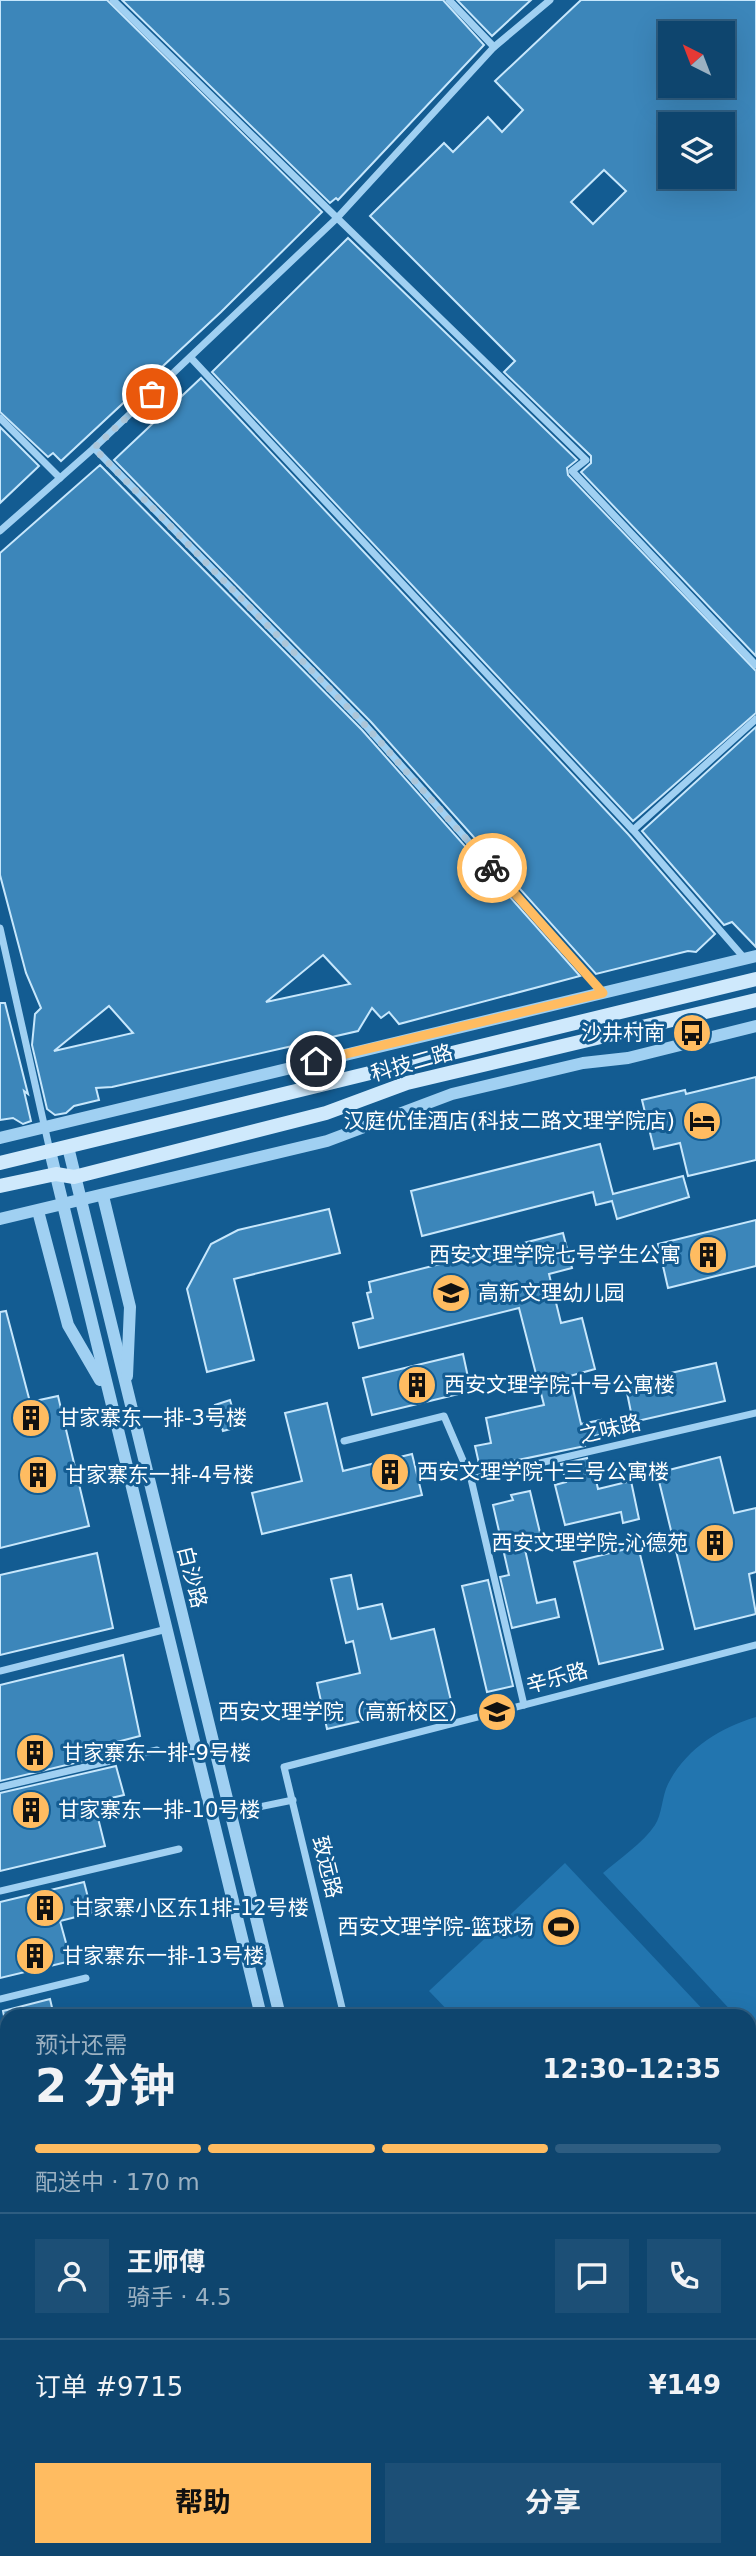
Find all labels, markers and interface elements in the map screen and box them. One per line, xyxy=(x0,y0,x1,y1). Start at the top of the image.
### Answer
north arrow xyxy=(658,21,735,98)
map controls xyxy=(658,21,735,189)
button: layers xyxy=(658,112,735,189)
pin xyxy=(122,364,182,424)
icon: bag xyxy=(133,375,171,413)
courier xyxy=(457,833,527,903)
icon: bike xyxy=(473,849,511,887)
bus stop icon: 沙井村南 xyxy=(671,1012,713,1054)
place label: 沙井村南 xyxy=(581,1021,665,1045)
pin xyxy=(286,1031,346,1091)
street label: 科技二路 xyxy=(368,1040,456,1086)
icon: home xyxy=(297,1042,335,1080)
hotel icon: 汉庭优佳酒店(科技二路文理学院店) xyxy=(681,1100,723,1142)
place label: 汉庭优佳酒店(科技二路文理学院店) xyxy=(344,1109,675,1133)
building icon: 西安文理学院七号学生公寓 xyxy=(687,1234,729,1276)
place label: 西安文理学院七号学生公寓 xyxy=(429,1243,681,1267)
school or university icon: 高新文理幼儿园 xyxy=(430,1272,472,1314)
place label: 高新文理幼儿园 xyxy=(478,1281,625,1305)
building icon: 西安文理学院十号公寓楼 xyxy=(396,1364,438,1406)
place label: 西安文理学院十号公寓楼 xyxy=(444,1373,675,1397)
building icon: 甘家寨东一排-3号楼 xyxy=(10,1397,52,1439)
place label: 甘家寨东一排-3号楼 xyxy=(58,1406,247,1430)
street label: 之味路 xyxy=(577,1410,643,1448)
building icon: 西安文理学院十三号公寓楼 xyxy=(369,1451,411,1493)
building icon: 甘家寨东一排-4号楼 xyxy=(17,1454,59,1496)
place label: 西安文理学院十三号公寓楼 xyxy=(417,1460,669,1484)
place label: 甘家寨东一排-4号楼 xyxy=(65,1463,254,1487)
building icon: 西安文理学院-沁德苑 xyxy=(694,1522,736,1564)
place label: 西安文理学院-沁德苑 xyxy=(491,1531,688,1555)
street label: 白沙路 xyxy=(173,1544,211,1610)
street label: 辛乐路 xyxy=(523,1658,591,1698)
school or university icon: 西安文理学院（高新校区） xyxy=(476,1691,518,1733)
place label: 西安文理学院（高新校区） xyxy=(218,1700,470,1724)
building icon: 甘家寨东一排-9号楼 xyxy=(14,1732,56,1774)
place label: 甘家寨东一排-9号楼 xyxy=(62,1741,251,1765)
building icon: 甘家寨东一排-10号楼 xyxy=(10,1789,52,1831)
place label: 甘家寨东一排-10号楼 xyxy=(58,1798,260,1822)
street label: 致远路 xyxy=(308,1834,346,1900)
building icon: 甘家寨小区东1排-12号楼 xyxy=(24,1887,66,1929)
place label: 甘家寨小区东1排-12号楼 xyxy=(72,1896,309,1920)
sports icon: 西安文理学院-篮球场 xyxy=(540,1906,582,1948)
place label: 西安文理学院-篮球场 xyxy=(337,1915,534,1939)
building icon: 甘家寨东一排-13号楼 xyxy=(14,1935,56,1977)
place label: 甘家寨东一排-13号楼 xyxy=(62,1944,264,1968)
text: 预计还需 xyxy=(35,2032,127,2058)
text: 12:30–12:35 xyxy=(542,2054,721,2084)
text: 2 分钟 xyxy=(35,2059,175,2113)
text: 配送中 · 170 m xyxy=(35,2169,200,2195)
button: person xyxy=(35,2239,109,2313)
button: chat xyxy=(555,2239,629,2313)
button: phone xyxy=(647,2239,721,2313)
text: 王师傅 xyxy=(127,2247,205,2277)
text: 骑手 · 4.5 xyxy=(127,2284,232,2310)
text: ¥149 xyxy=(649,2370,721,2400)
text: 订单 #9715 xyxy=(35,2372,183,2402)
button: 帮助 xyxy=(35,2463,371,2543)
button: 分享 xyxy=(385,2463,721,2543)

